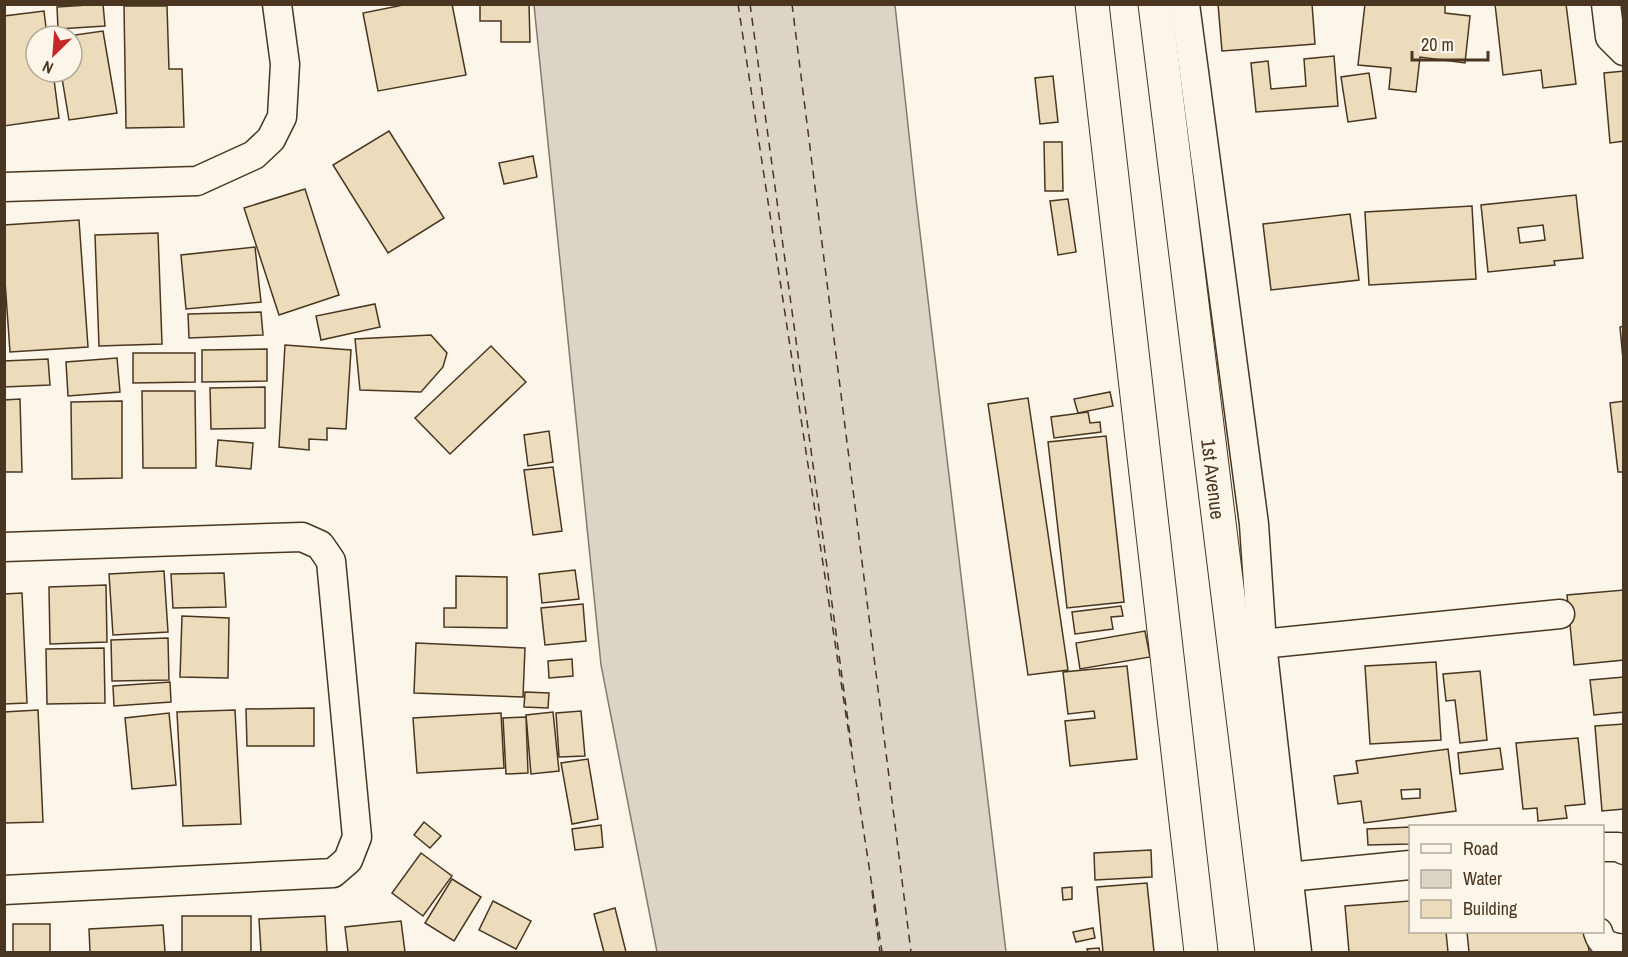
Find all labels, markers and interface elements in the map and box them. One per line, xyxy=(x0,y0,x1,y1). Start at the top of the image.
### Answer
north arrow xyxy=(24,24,84,84)
scale bar xyxy=(1412,24,1488,62)
text: 20 m xyxy=(1421,32,1454,57)
text: N xyxy=(39,56,57,80)
street label: 1st Avenue xyxy=(1195,437,1232,521)
legend xyxy=(1409,825,1604,933)
text: Road xyxy=(1463,836,1498,861)
text: Water xyxy=(1463,866,1502,891)
text: Building xyxy=(1463,896,1518,921)

